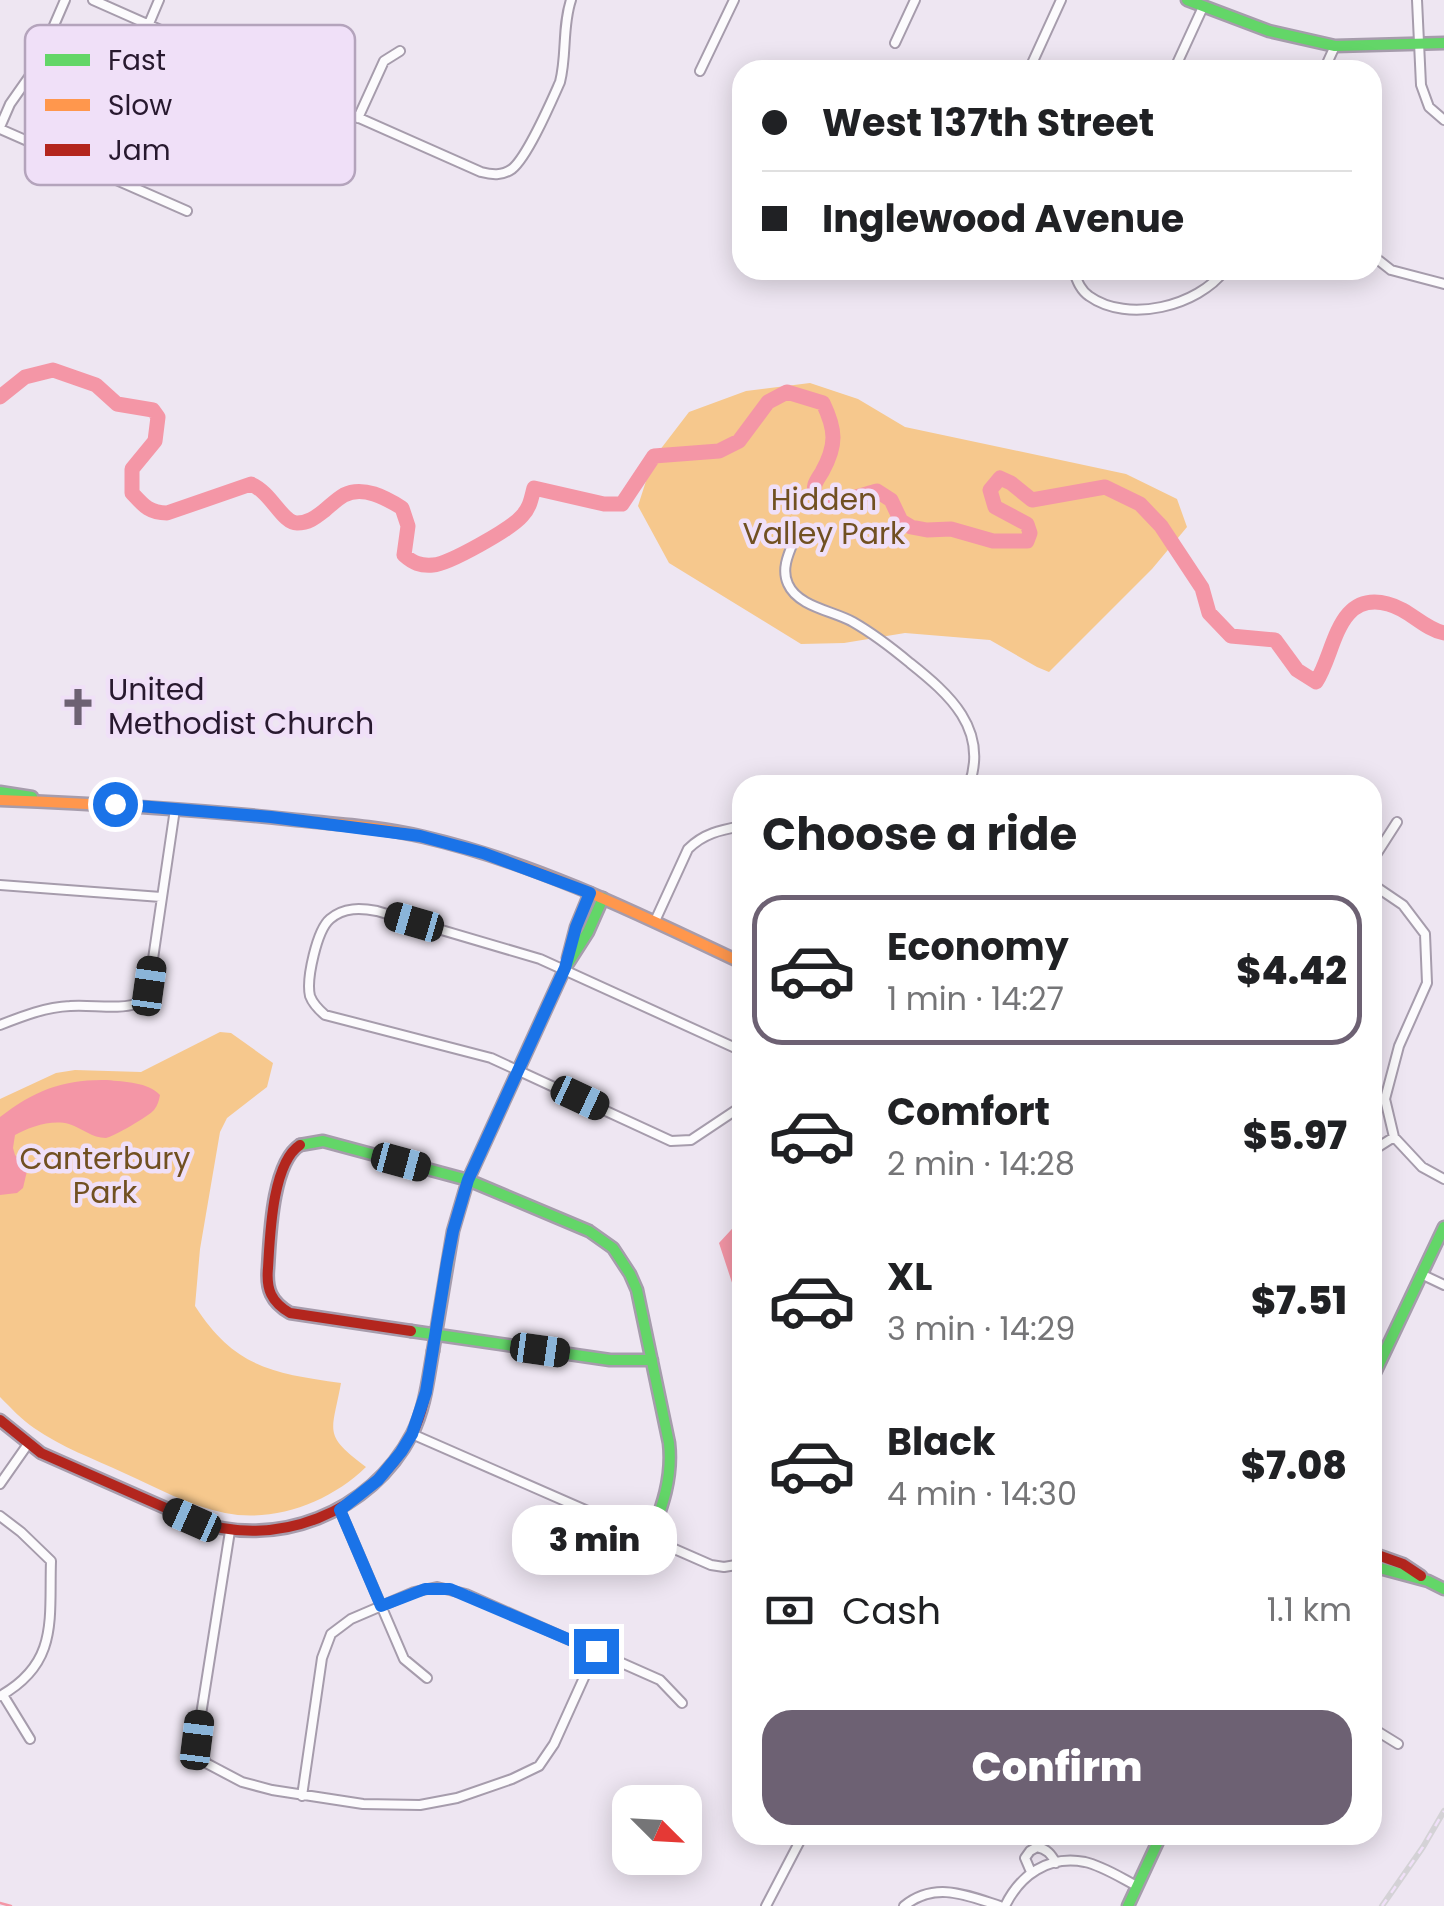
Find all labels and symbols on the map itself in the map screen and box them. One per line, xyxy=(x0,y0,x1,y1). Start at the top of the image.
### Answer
legend xyxy=(25,25,355,185)
text: Fast xyxy=(108,41,166,80)
text: Slow xyxy=(108,86,172,125)
text: Jam xyxy=(108,131,171,170)
park label: Hidden Valley Park xyxy=(742,478,906,555)
place label: United Methodist Church xyxy=(108,668,374,745)
church icon: United Methodist Church xyxy=(57,686,99,728)
route start xyxy=(93,782,138,827)
car xyxy=(381,899,447,945)
car xyxy=(130,954,168,1018)
car xyxy=(546,1072,614,1124)
park label: Canterbury Park xyxy=(20,1137,191,1214)
car xyxy=(368,1140,434,1184)
car xyxy=(508,1331,572,1369)
car xyxy=(158,1494,226,1546)
callout: 3 min xyxy=(514,1506,678,1576)
route end xyxy=(574,1629,619,1674)
car xyxy=(178,1708,216,1772)
north arrow xyxy=(612,1785,702,1875)

